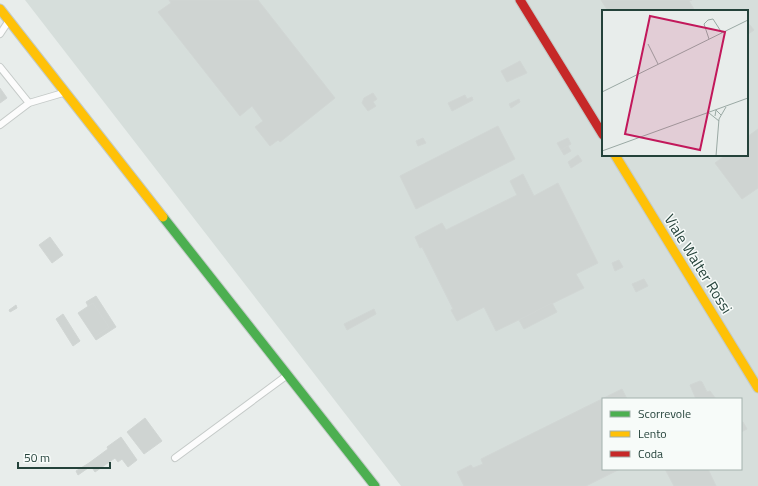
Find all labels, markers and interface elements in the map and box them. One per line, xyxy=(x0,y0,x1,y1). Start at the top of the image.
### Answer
inset map xyxy=(602,10,748,156)
street label: Viale Walter Rossi xyxy=(659,210,738,318)
legend xyxy=(602,398,742,470)
text: Scorrevole xyxy=(638,404,691,423)
text: Lento xyxy=(638,424,667,443)
scale bar xyxy=(18,444,110,470)
text: Coda xyxy=(638,444,663,463)
text: 50 m xyxy=(24,448,50,467)

